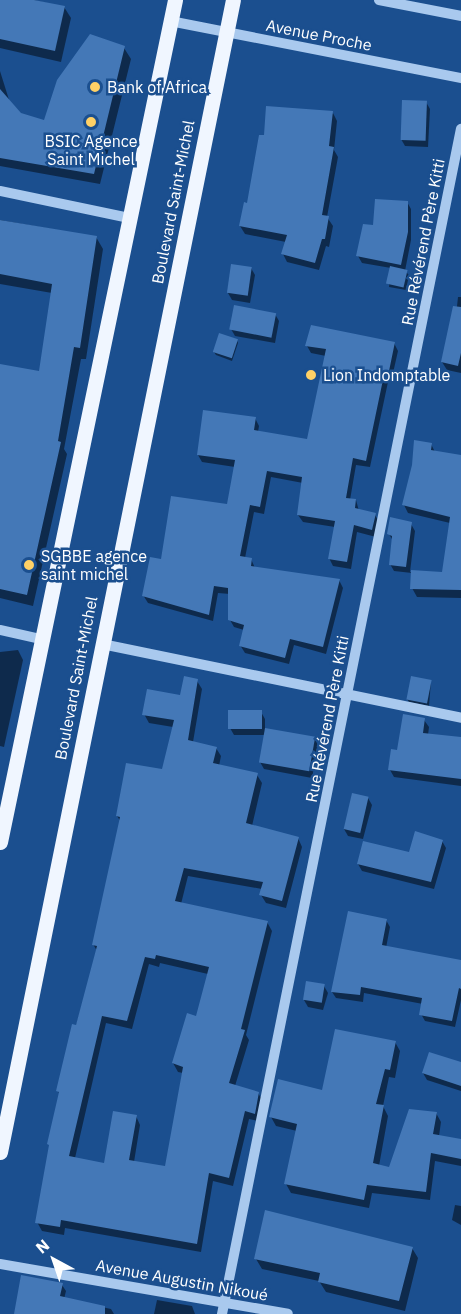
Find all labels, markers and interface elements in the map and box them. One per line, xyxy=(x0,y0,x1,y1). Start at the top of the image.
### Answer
street label: Avenue Proche xyxy=(264,15,374,55)
place label: Bank of Africa xyxy=(107,77,207,97)
marker: Bank of Africa xyxy=(88,80,102,94)
marker: BSIC Agence Saint Michel xyxy=(84,115,98,129)
street label: Boulevard Saint-Michel xyxy=(148,118,198,286)
place label: BSIC Agence Saint Michel xyxy=(44,131,138,169)
street label: Rue Révérend Père Kitti xyxy=(397,157,449,327)
place label: Lion Indomptable xyxy=(323,365,450,385)
marker: Lion Indomptable xyxy=(304,368,318,382)
place label: SGBBE agence saint michel xyxy=(41,546,147,584)
marker: SGBBE agence saint michel xyxy=(22,558,36,572)
street label: Boulevard Saint-Michel xyxy=(51,594,101,762)
street label: Rue Révérend Père Kitti xyxy=(301,634,353,804)
north arrow xyxy=(24,1230,84,1290)
text: N xyxy=(32,1235,53,1258)
street label: Avenue Augustin Nikoué xyxy=(94,1255,270,1305)

